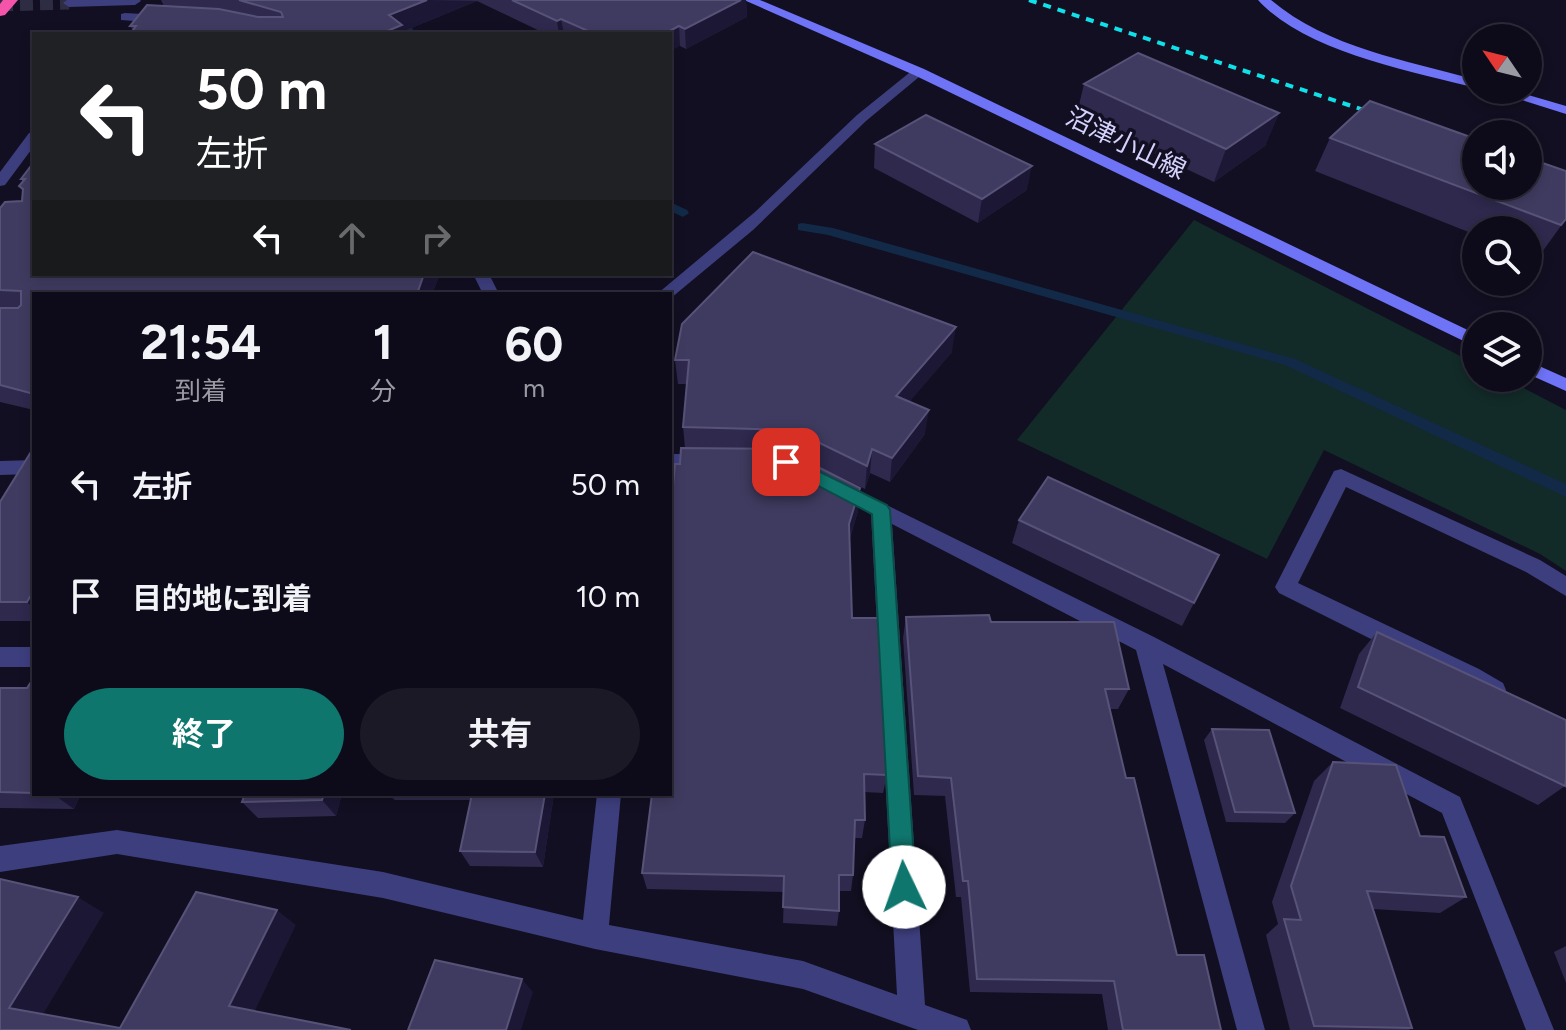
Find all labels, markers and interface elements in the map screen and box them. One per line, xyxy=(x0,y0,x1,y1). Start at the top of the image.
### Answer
north arrow xyxy=(1462,24,1542,104)
map controls xyxy=(1462,24,1542,392)
text: 50 m xyxy=(196,56,327,123)
icon: left xyxy=(64,64,168,168)
street label: 沼津小山線 xyxy=(1061,100,1191,186)
button: sound xyxy=(1462,120,1542,200)
text: 左折 xyxy=(196,132,268,175)
icon: left xyxy=(246,216,290,260)
icon: ahead xyxy=(330,216,374,260)
icon: right xyxy=(414,216,458,260)
button: search xyxy=(1462,216,1542,296)
button: layers xyxy=(1462,312,1542,392)
text: 21:54 xyxy=(141,313,261,371)
text: 1 xyxy=(373,313,393,371)
text: 60 xyxy=(504,315,563,373)
text: m xyxy=(523,372,545,404)
text: 到着 xyxy=(175,375,227,407)
text: 分 xyxy=(370,375,396,407)
pin xyxy=(752,428,820,496)
icon: arrive xyxy=(764,440,808,484)
icon: left xyxy=(64,462,108,506)
text: 50 m xyxy=(571,466,640,503)
text: 左折 xyxy=(132,468,192,505)
icon: arrive xyxy=(64,574,108,618)
text: 10 m xyxy=(575,578,640,615)
text: 目的地に到着 xyxy=(132,580,312,617)
button: 終了 xyxy=(64,688,344,780)
button: 共有 xyxy=(360,688,640,780)
position arrow xyxy=(862,845,946,929)

